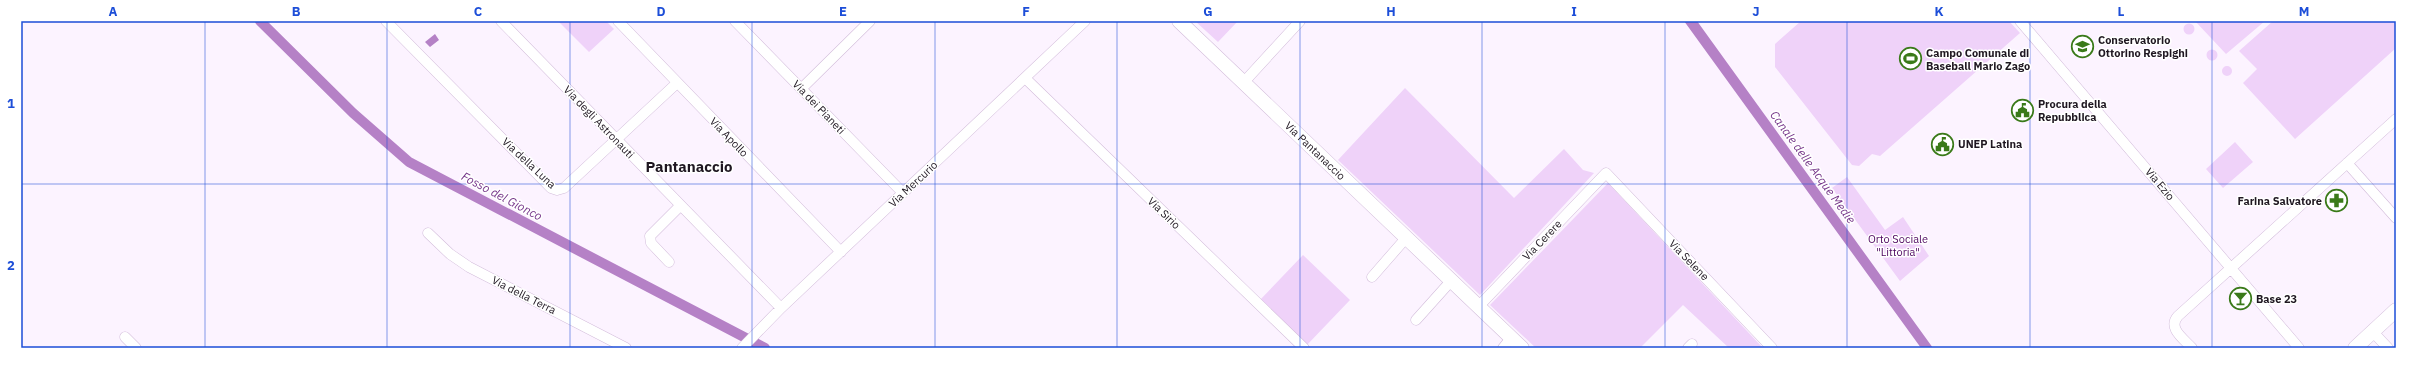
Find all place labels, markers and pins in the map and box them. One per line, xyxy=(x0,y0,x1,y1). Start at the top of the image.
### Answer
school or university icon: Conservatorio Ottorino Respighi xyxy=(2070,33,2096,59)
place label: Conservatorio Ottorino Respighi xyxy=(2098,33,2188,60)
sports icon: Campo Comunale di Baseball Mario Zago xyxy=(1897,46,1923,72)
place label: Campo Comunale di Baseball Mario Zago xyxy=(1926,46,2030,73)
public building icon: Procura della Repubblica xyxy=(2009,97,2035,123)
place label: Procura della Repubblica xyxy=(2038,97,2107,124)
public building icon: UNEP Latina xyxy=(1929,131,1955,157)
place label: UNEP Latina xyxy=(1958,137,2022,151)
pharmacy icon: Farina Salvatore xyxy=(2324,188,2350,214)
place label: Farina Salvatore xyxy=(2237,194,2322,208)
bar icon: Base 23 xyxy=(2227,286,2253,312)
place label: Base 23 xyxy=(2256,292,2297,306)

